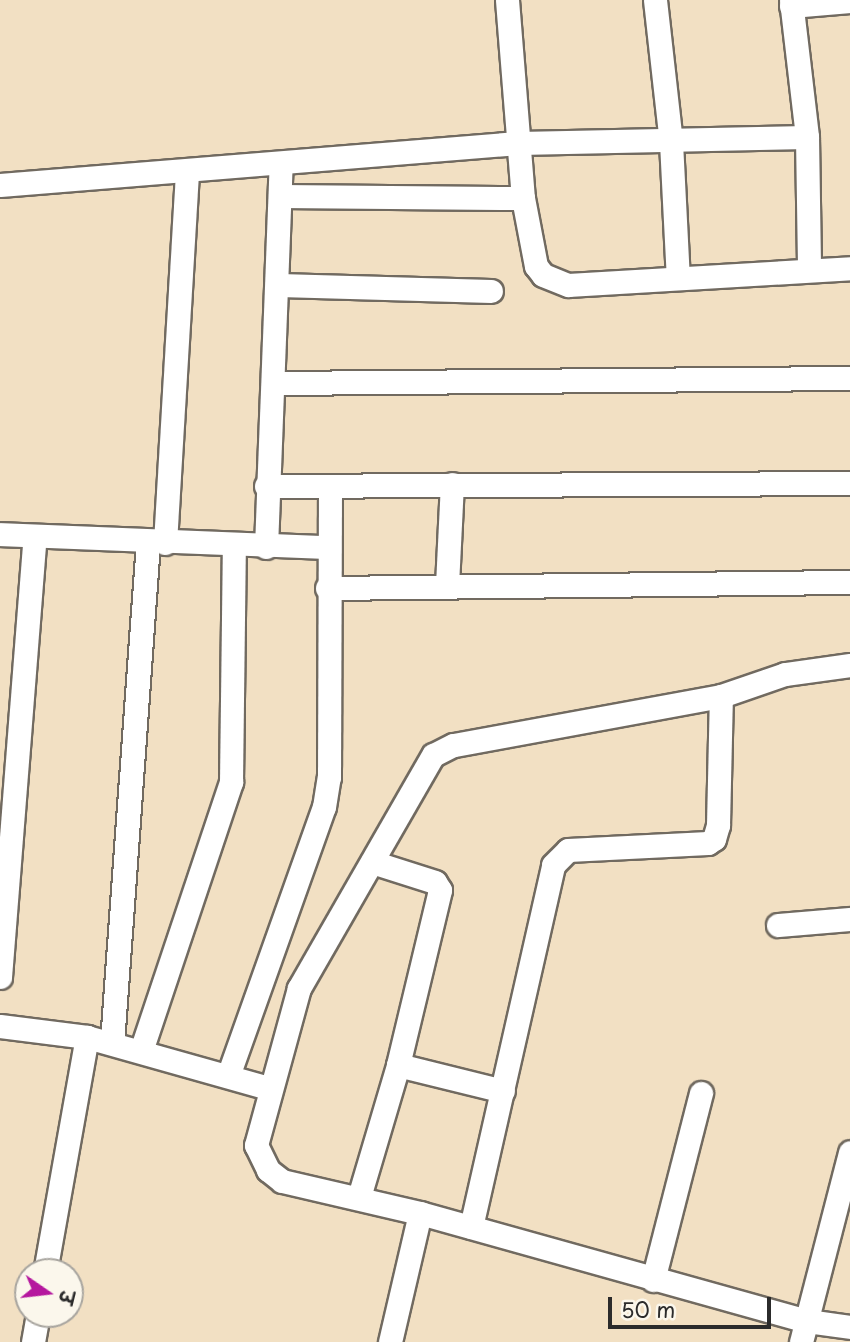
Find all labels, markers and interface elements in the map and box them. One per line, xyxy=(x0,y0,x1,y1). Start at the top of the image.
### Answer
north arrow xyxy=(14,1258,84,1328)
scale bar xyxy=(612,1282,775,1326)
text: उ xyxy=(52,1288,83,1307)
text: 50 m xyxy=(621,1293,675,1325)

